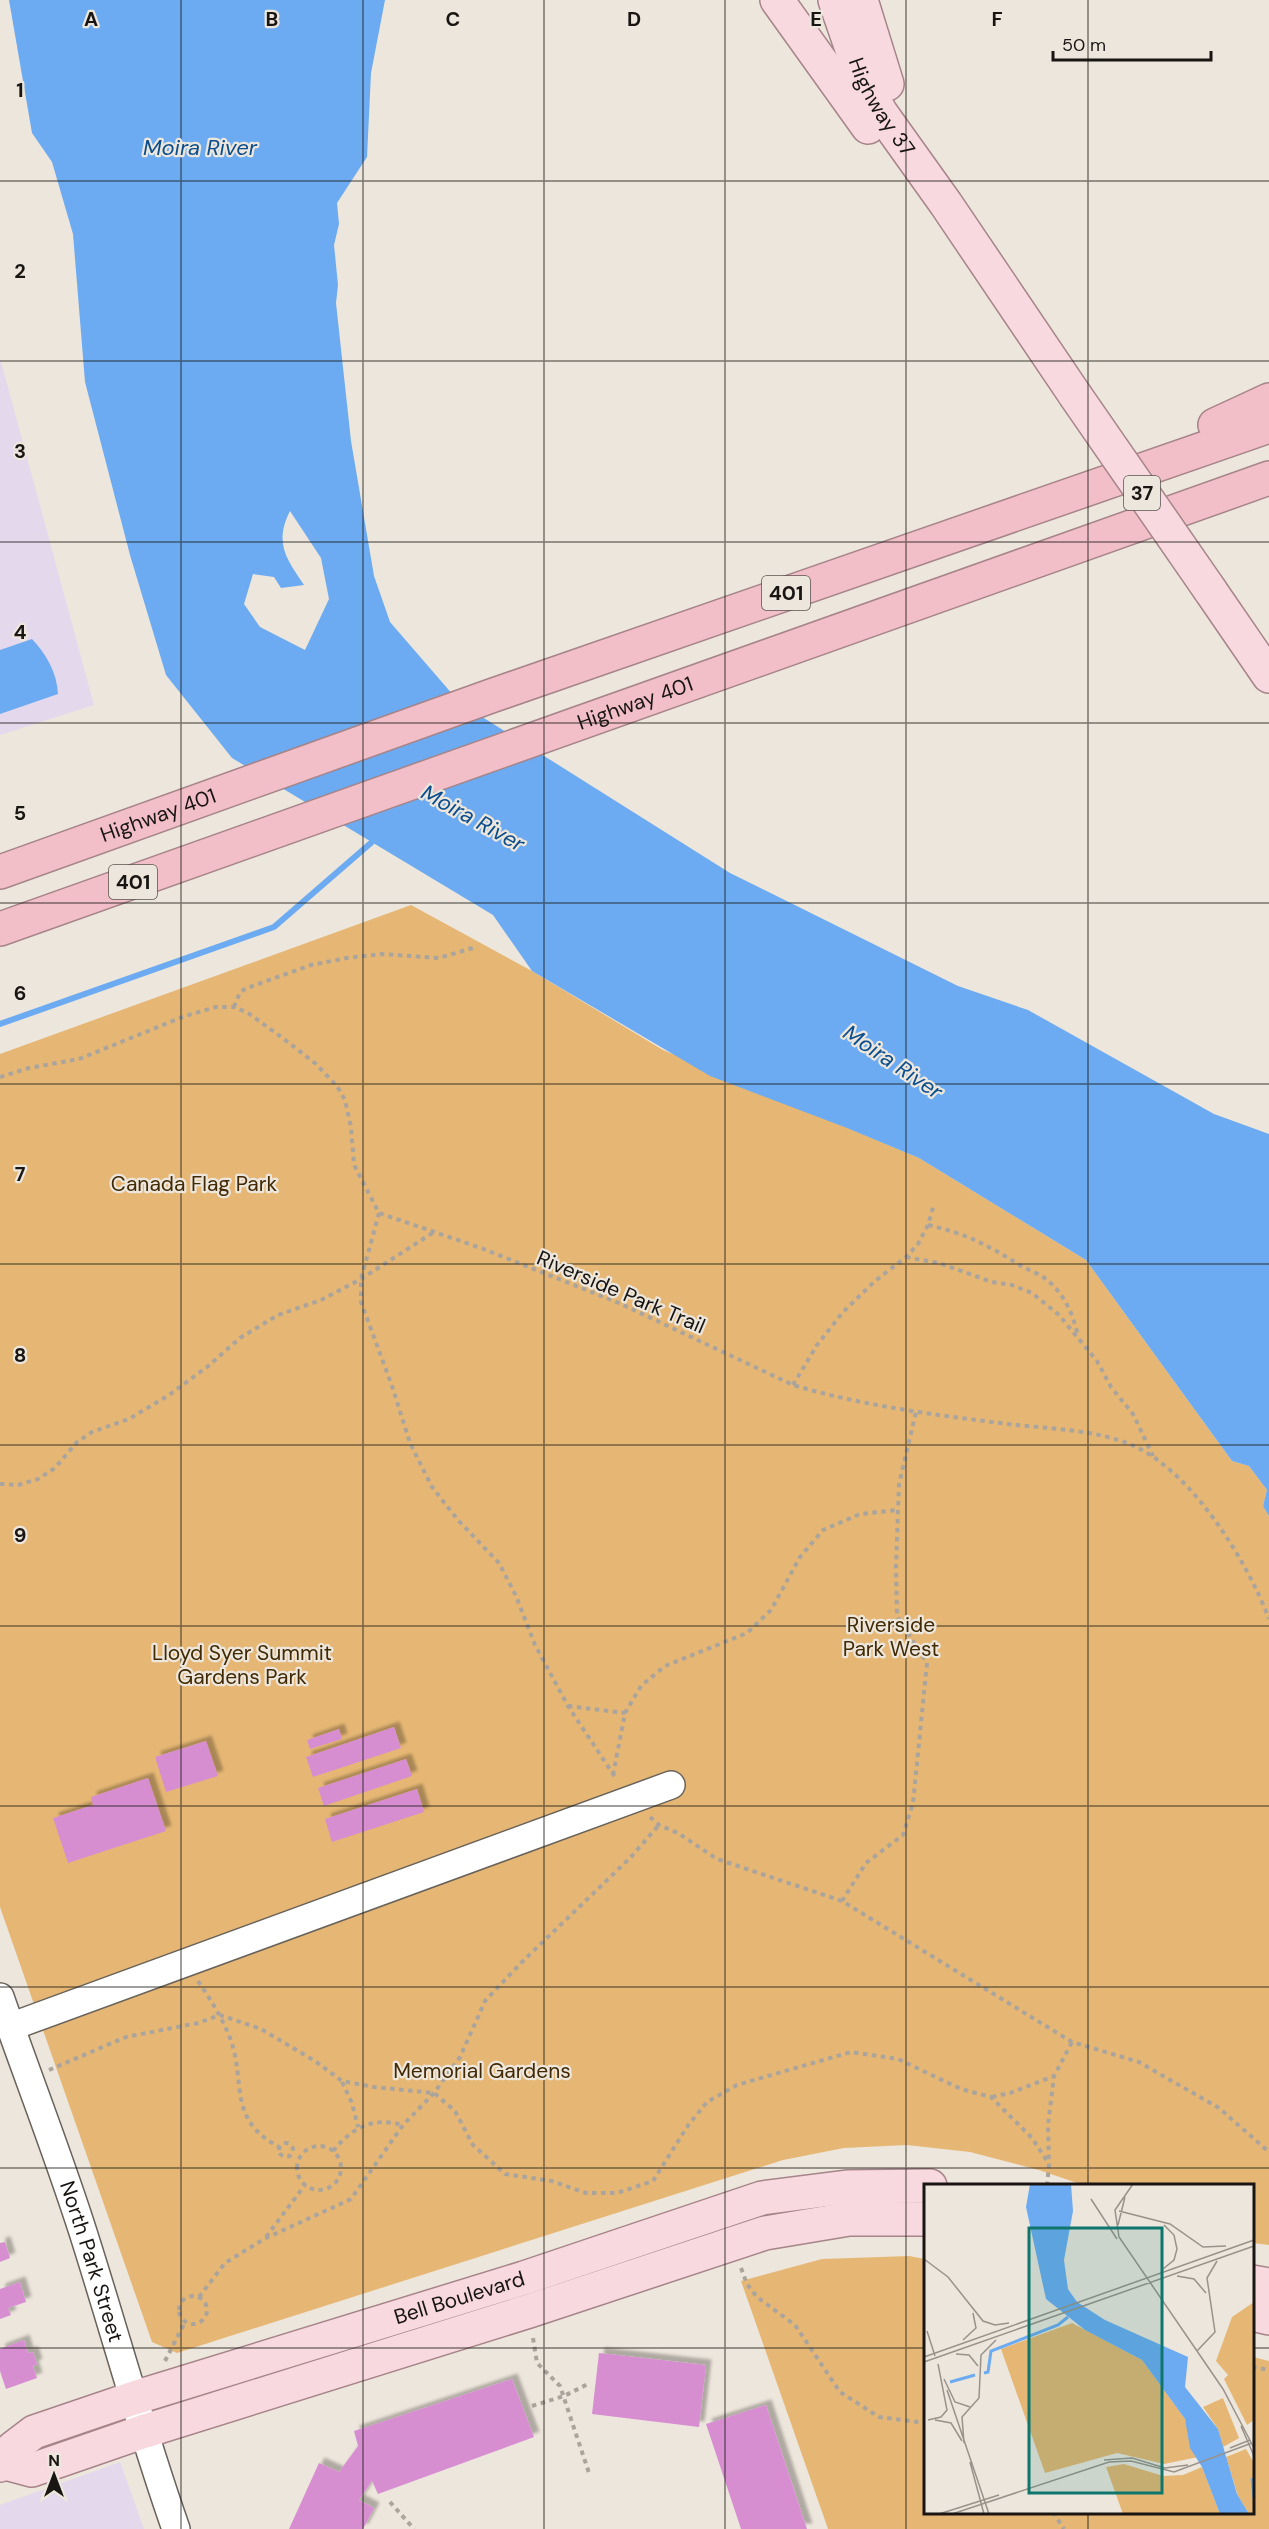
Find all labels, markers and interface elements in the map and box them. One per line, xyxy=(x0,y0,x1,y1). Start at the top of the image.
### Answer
text: A xyxy=(84,6,98,32)
text: B xyxy=(266,6,278,32)
text: C xyxy=(446,6,460,32)
text: D xyxy=(627,6,641,32)
text: E xyxy=(810,6,822,32)
text: F xyxy=(991,6,1003,32)
scale bar xyxy=(1053,24,1210,62)
text: 50 m xyxy=(1062,33,1106,57)
street label: Highway 37 xyxy=(842,54,921,162)
text: 1 xyxy=(16,77,24,103)
water label: Moira River xyxy=(143,133,258,162)
text: 2 xyxy=(14,258,26,284)
text: 3 xyxy=(14,438,26,464)
road number: 37 xyxy=(1124,476,1160,510)
road number: 401 xyxy=(762,576,810,610)
text: 4 xyxy=(14,619,27,645)
street label: Highway 401 xyxy=(573,670,697,737)
water label: Moira River xyxy=(416,778,531,859)
street label: Highway 401 xyxy=(97,782,220,849)
text: 5 xyxy=(14,800,26,826)
road number: 401 xyxy=(109,865,157,899)
text: 6 xyxy=(14,980,26,1006)
water label: Moira River xyxy=(838,1018,949,1106)
text: 7 xyxy=(15,1161,26,1187)
park label: Canada Flag Park xyxy=(111,1170,278,1198)
street label: Riverside Park Trail xyxy=(532,1244,710,1340)
text: 8 xyxy=(14,1342,26,1368)
text: 9 xyxy=(14,1522,26,1548)
park label: Riverside Park West xyxy=(843,1611,939,1663)
park label: Lloyd Syer Summit Gardens Park xyxy=(152,1639,332,1691)
park label: Memorial Gardens xyxy=(393,2057,571,2085)
street label: North Park Street xyxy=(53,2177,130,2345)
inset map xyxy=(924,2184,1254,2514)
street label: Bell Boulevard xyxy=(391,2265,528,2331)
north arrow xyxy=(24,2445,84,2505)
text: N xyxy=(48,2450,60,2471)

